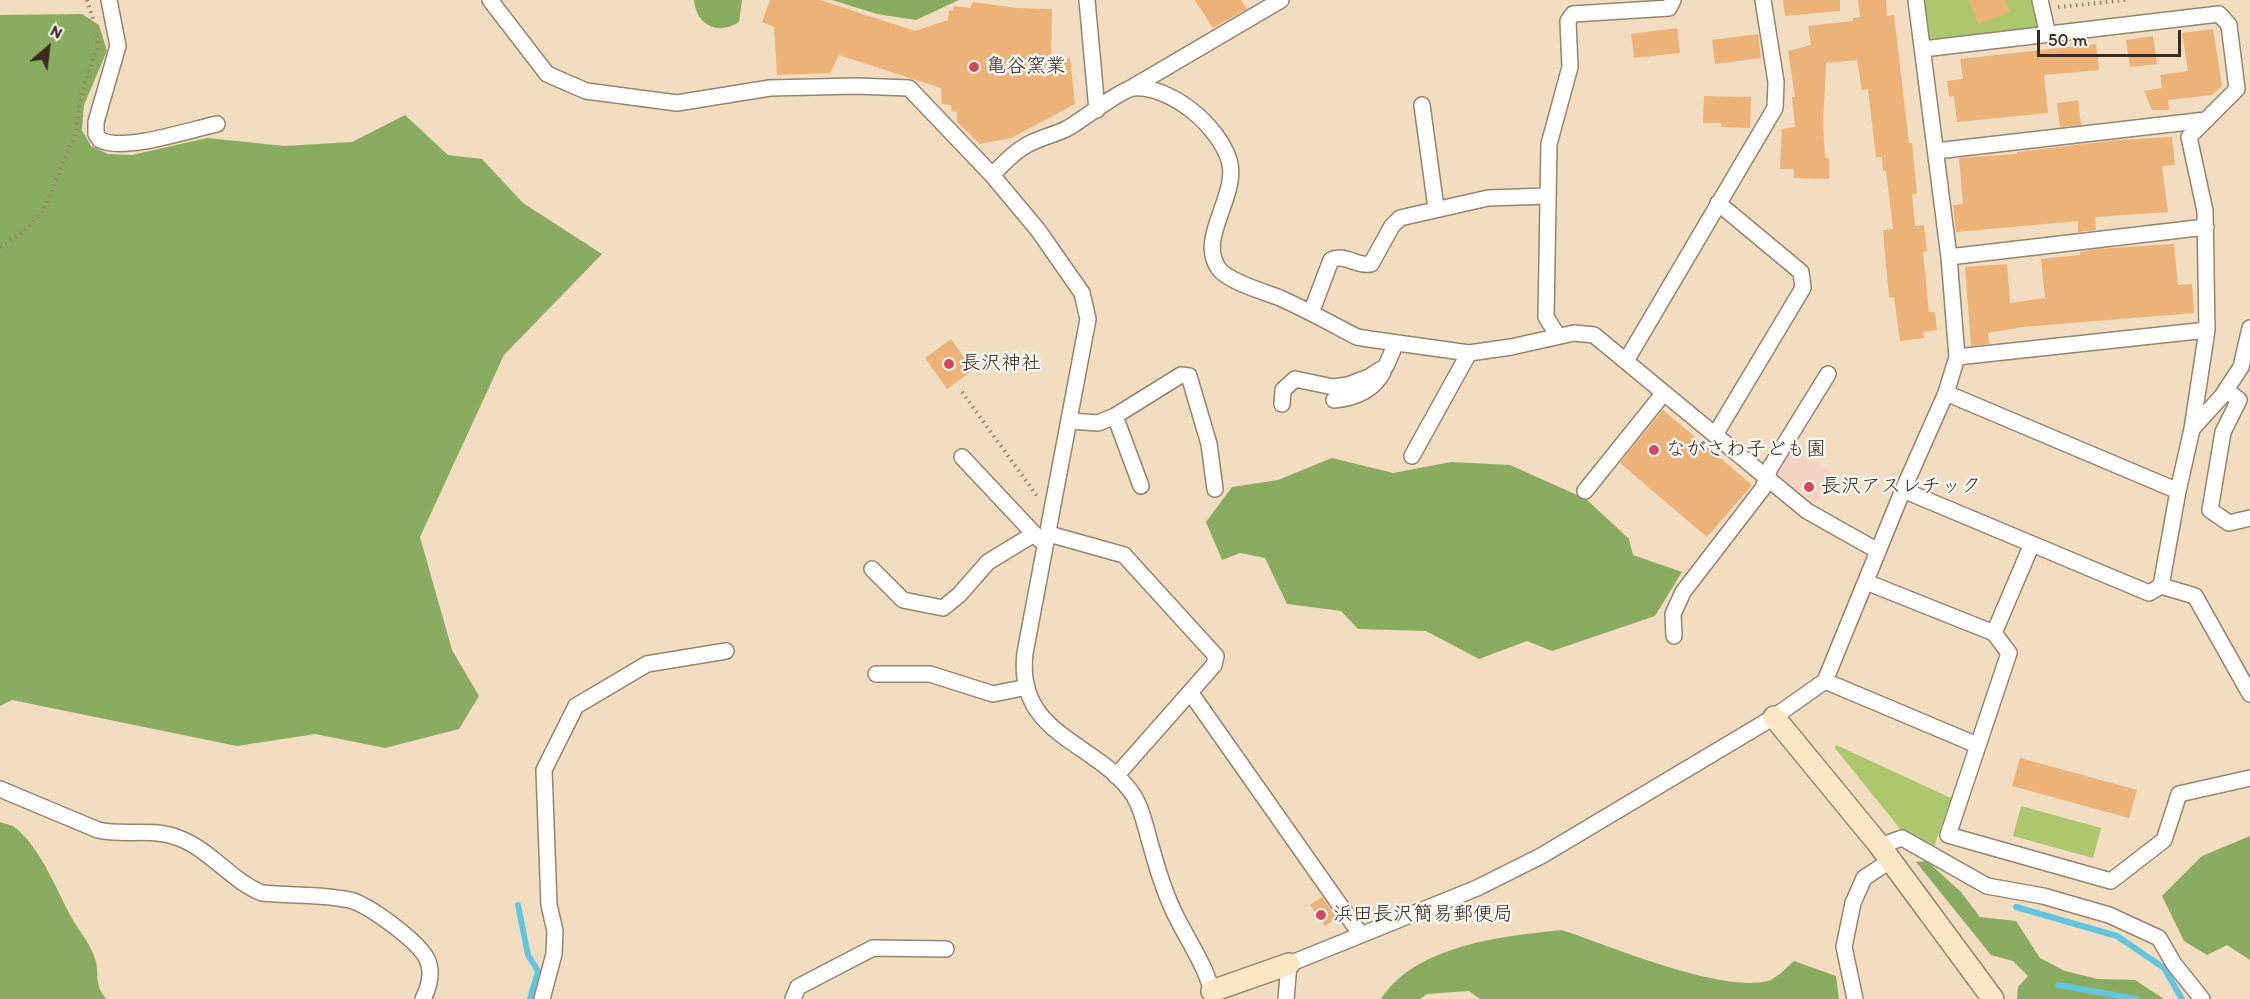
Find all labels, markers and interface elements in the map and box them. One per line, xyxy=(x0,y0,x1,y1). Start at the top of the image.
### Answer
north arrow xyxy=(18,18,78,78)
scale bar xyxy=(2040,18,2184,56)
text: N xyxy=(47,21,66,43)
text: 50 m xyxy=(2048,29,2088,51)
place label: 亀谷窯業 xyxy=(986,55,1066,79)
marker: 亀谷窯業 xyxy=(967,60,981,74)
place label: 長沢神社 xyxy=(961,352,1041,376)
marker: 長沢神社 xyxy=(942,357,956,371)
place label: ながさわ子ども園 xyxy=(1666,438,1826,462)
marker: ながさわ子ども園 xyxy=(1647,443,1661,457)
place label: 長沢アスレチック xyxy=(1821,475,1981,499)
marker: 長沢アスレチック xyxy=(1802,480,1816,494)
place label: 浜田長沢簡易郵便局 xyxy=(1333,903,1513,927)
marker: 浜田長沢簡易郵便局 xyxy=(1314,908,1328,922)

